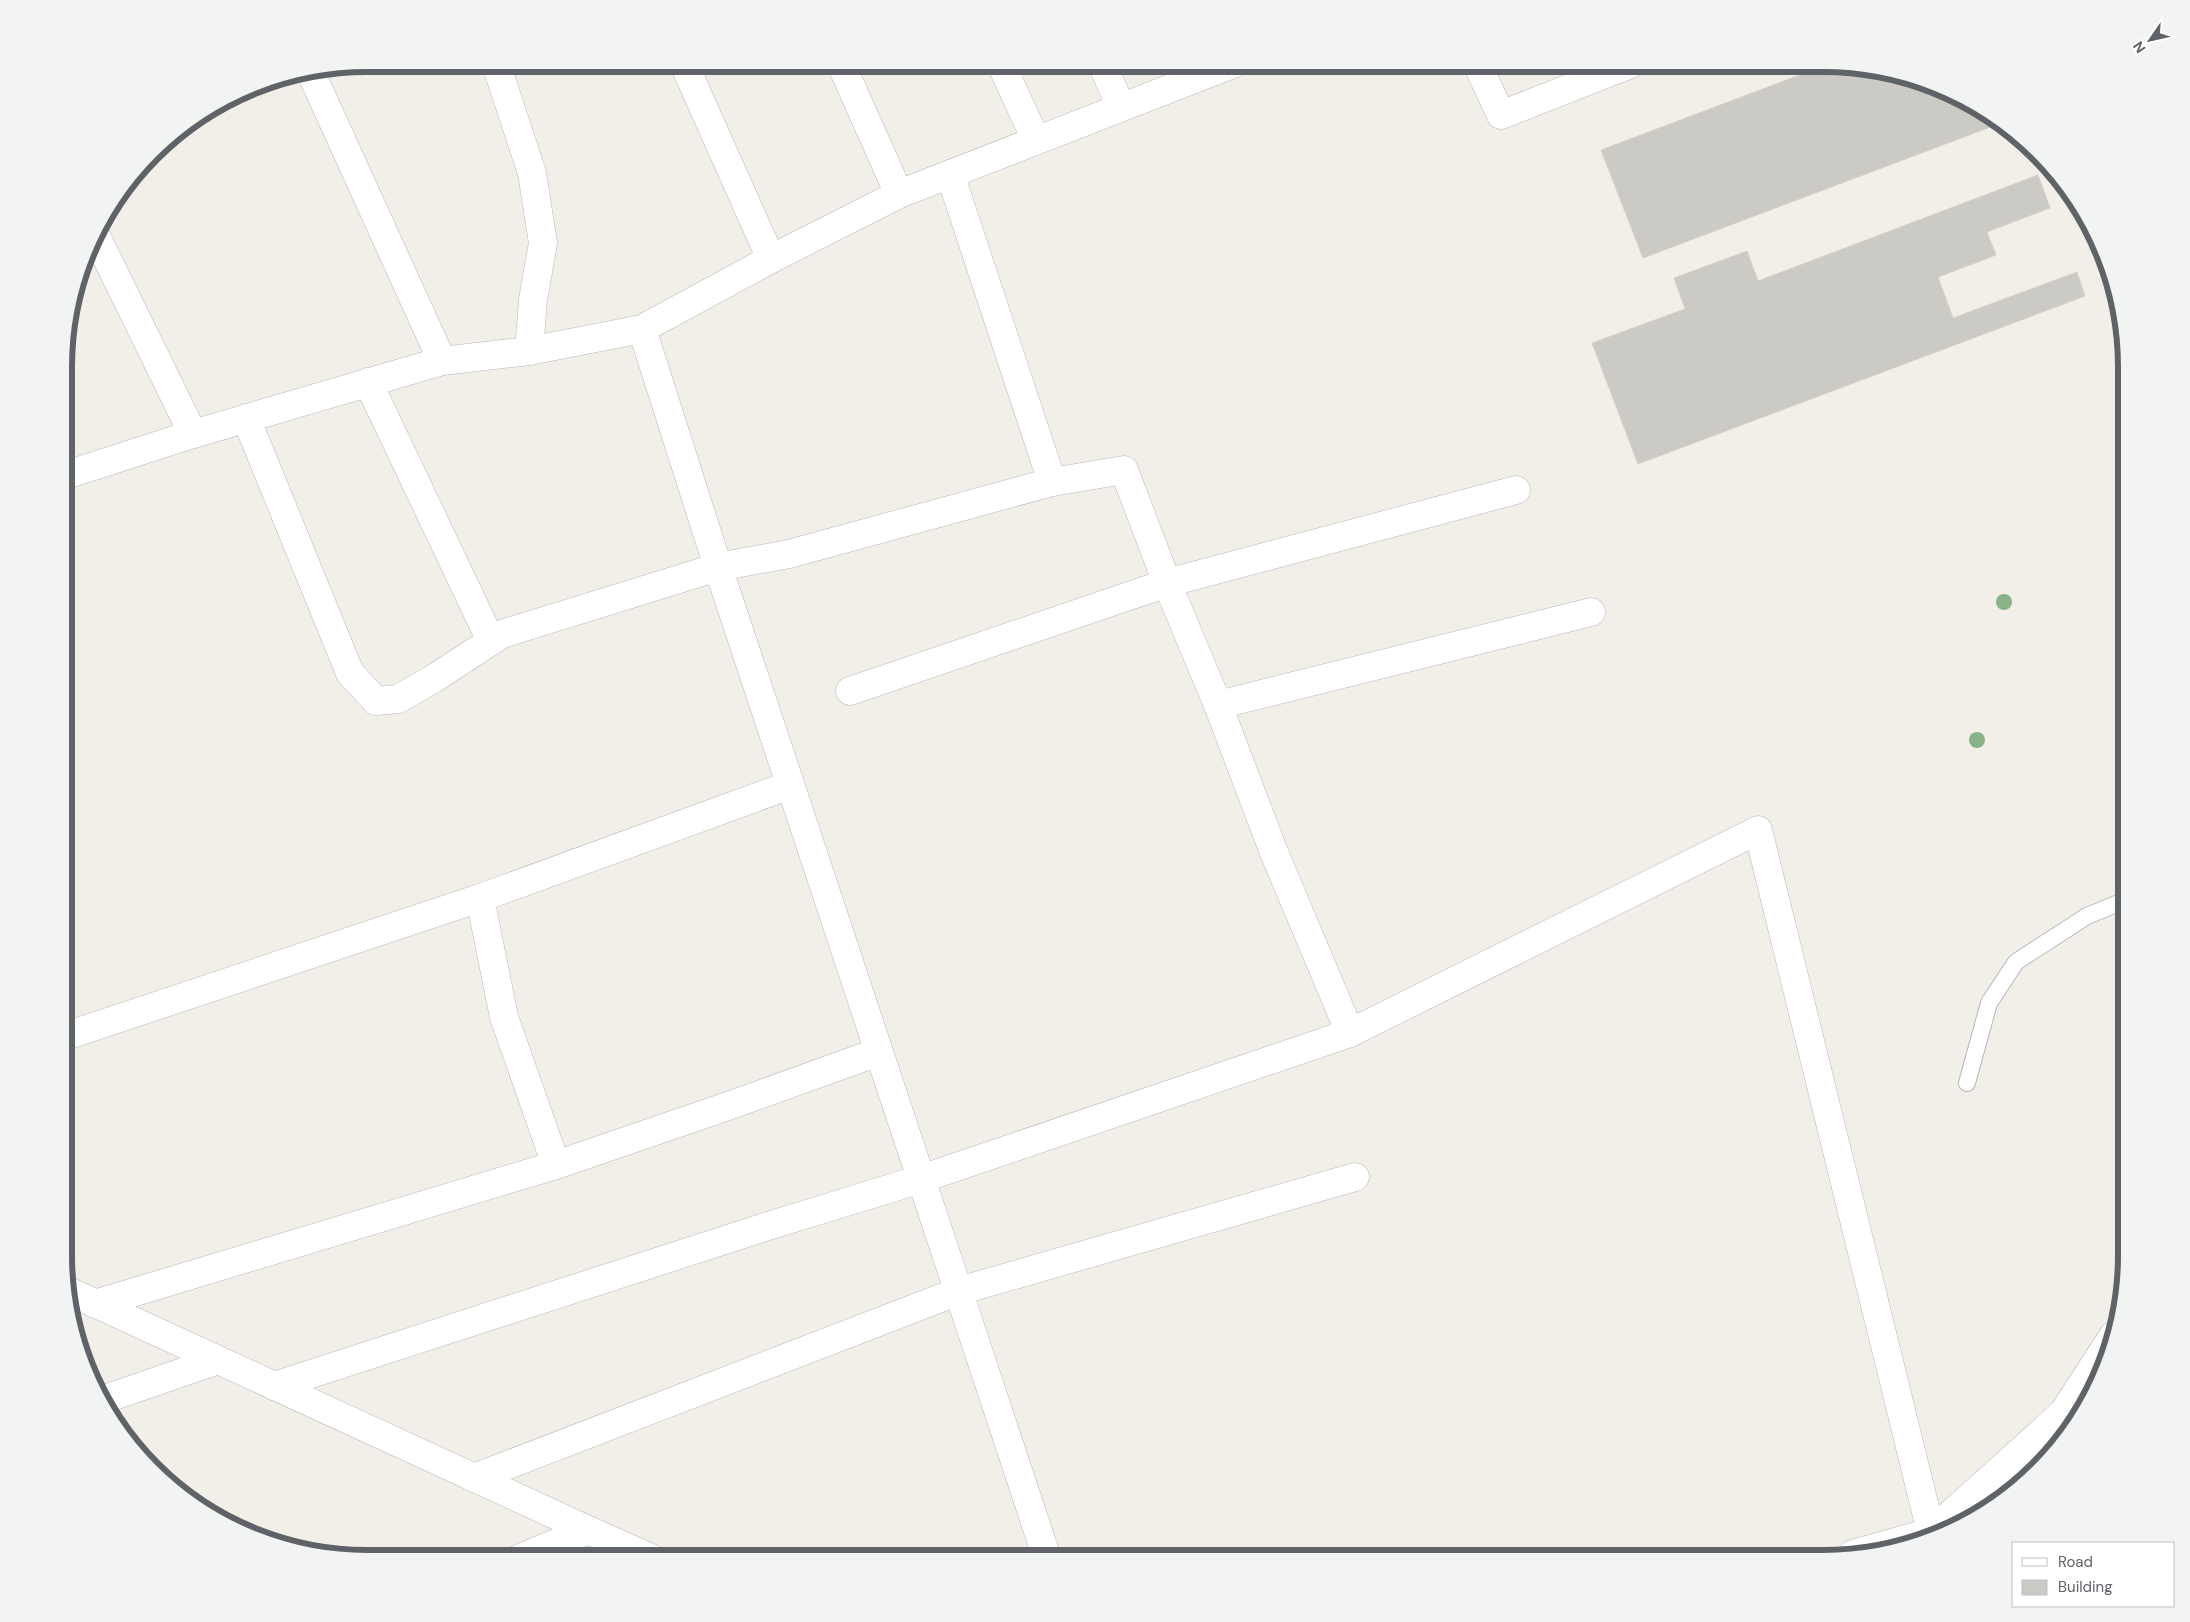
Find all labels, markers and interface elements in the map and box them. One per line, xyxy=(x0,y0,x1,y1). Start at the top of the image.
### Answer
north arrow xyxy=(2125,15,2175,65)
text: N xyxy=(2129,38,2150,57)
legend xyxy=(2012,1542,2175,1607)
text: Road xyxy=(2058,1552,2093,1572)
text: Building xyxy=(2058,1577,2113,1597)

